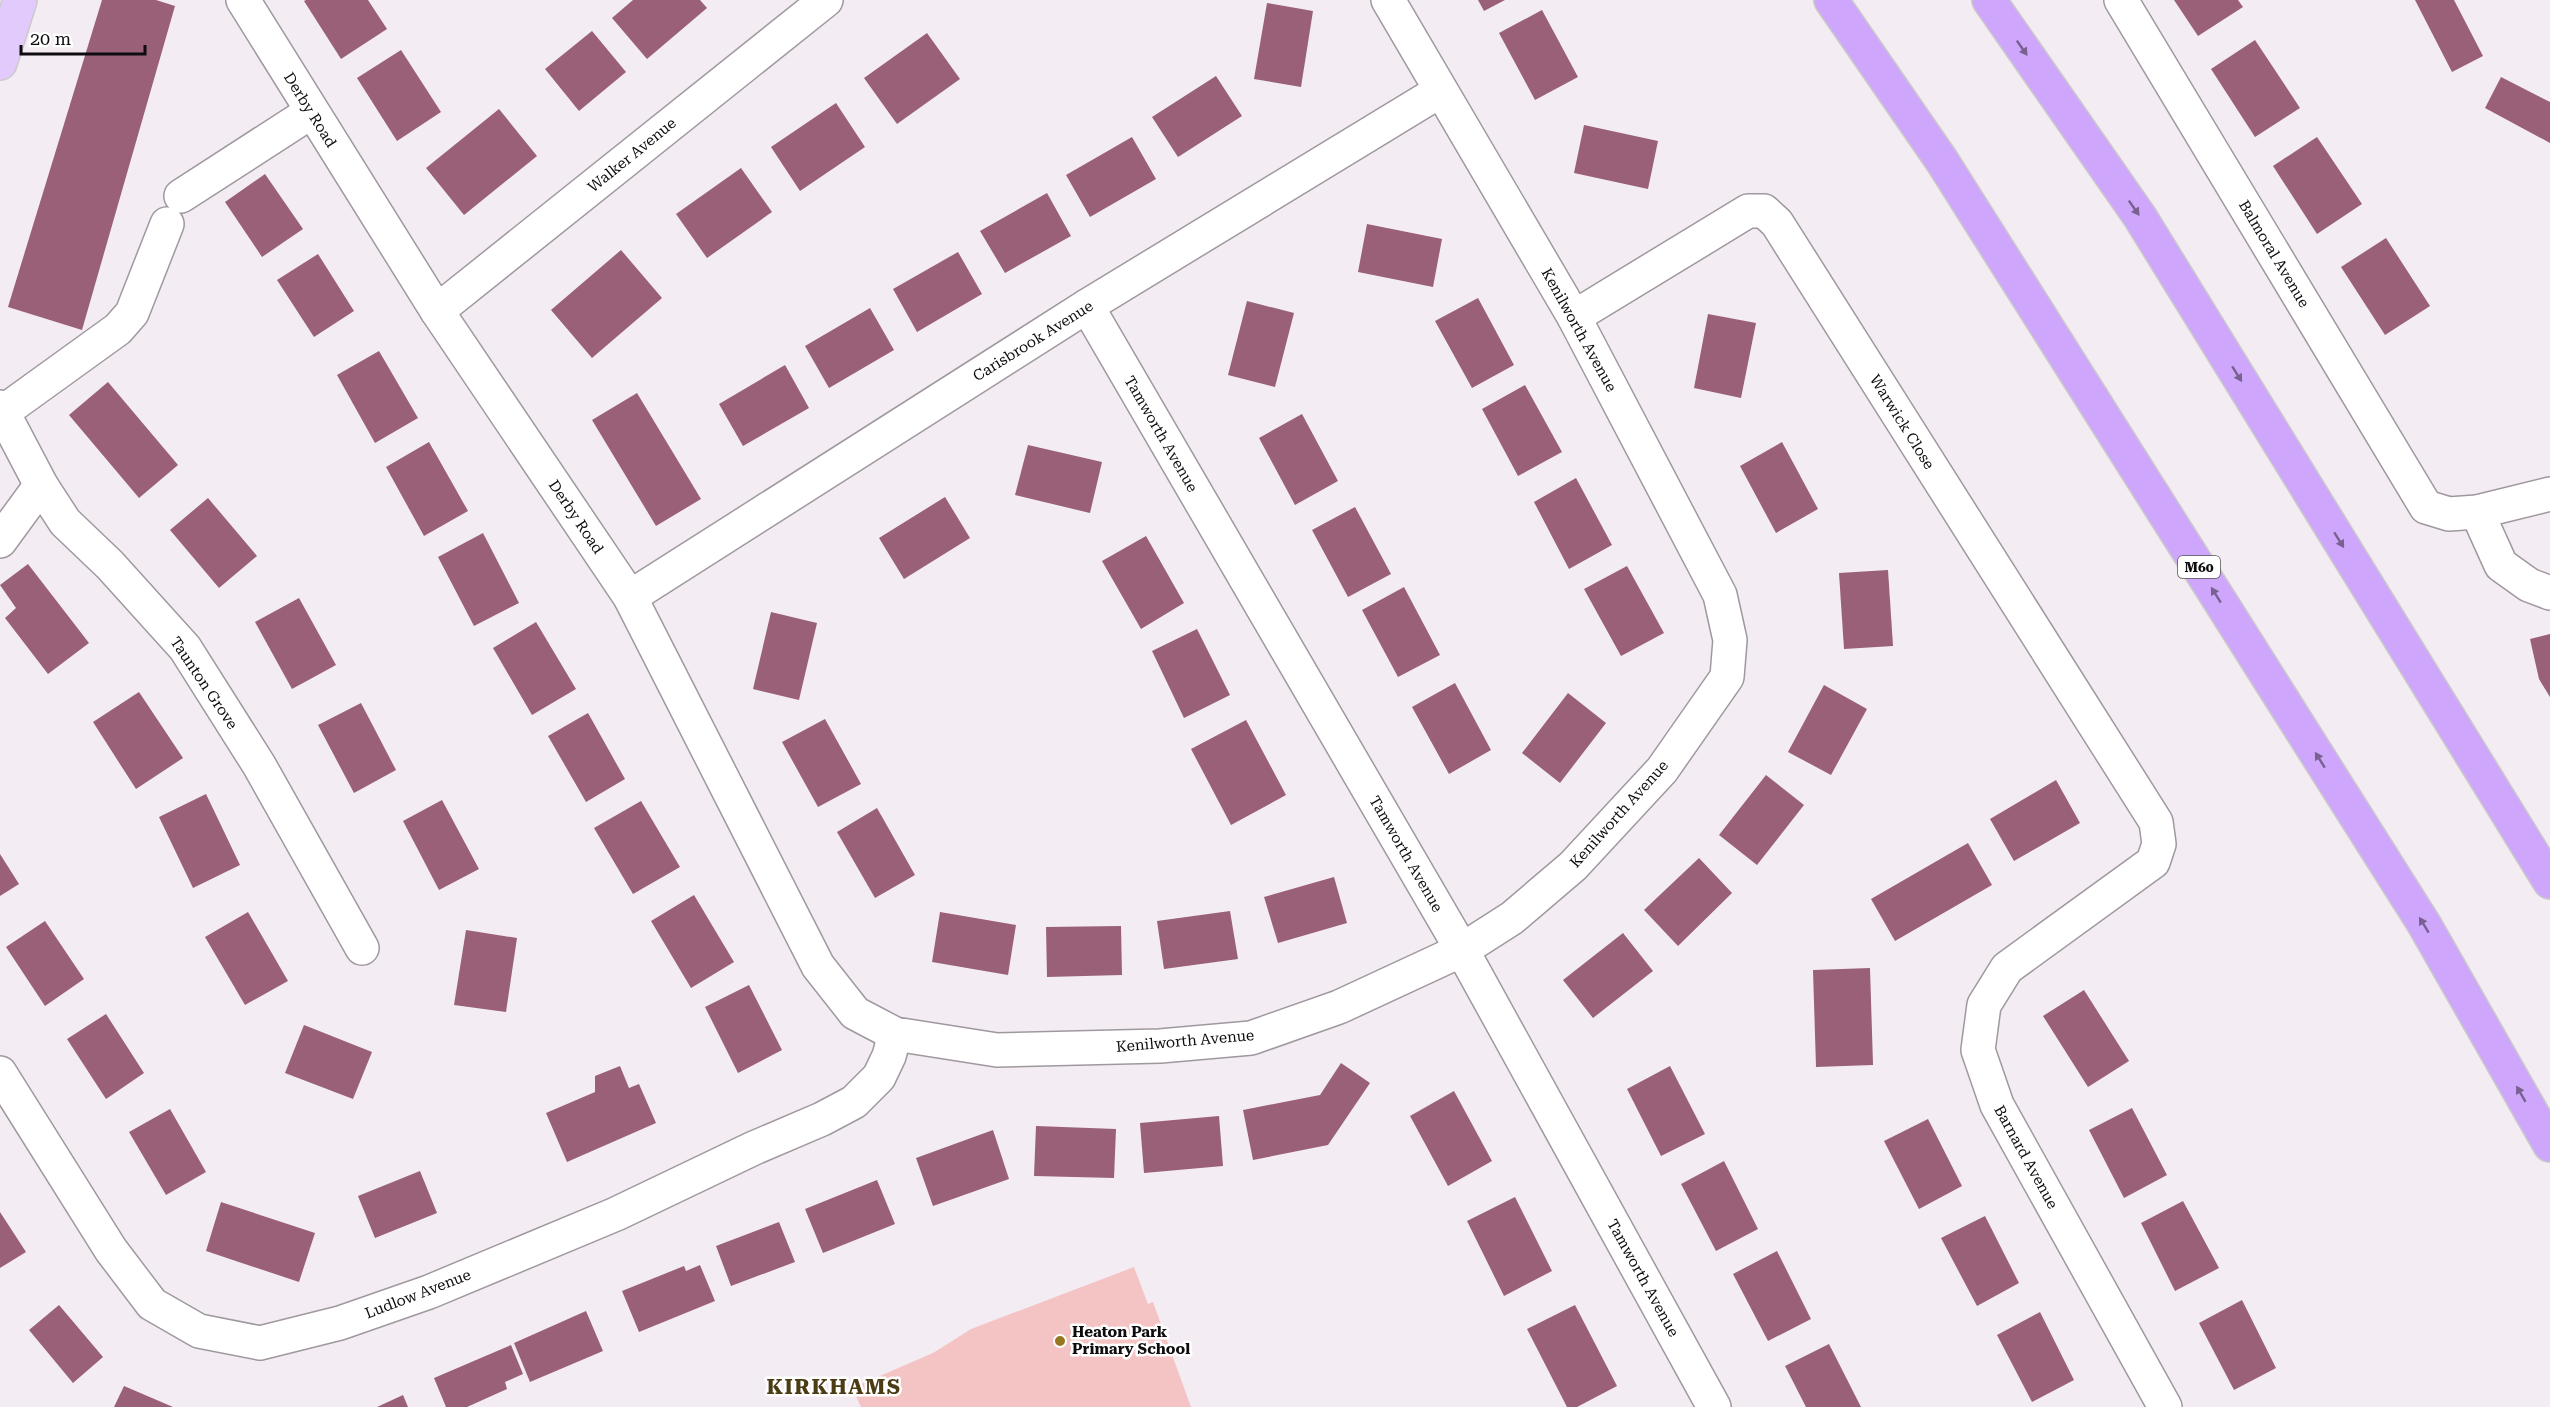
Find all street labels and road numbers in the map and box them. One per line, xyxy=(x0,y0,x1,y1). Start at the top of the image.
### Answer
street label: Derby Road xyxy=(280,69,340,151)
street label: Walker Avenue xyxy=(584,114,680,196)
street label: Balmoral Avenue xyxy=(2235,197,2313,311)
street label: Kenilworth Avenue xyxy=(1538,265,1620,395)
street label: Carisbrook Avenue xyxy=(970,297,1096,385)
street label: Warwick Close xyxy=(1866,371,1938,473)
street label: Tamworth Avenue xyxy=(1120,373,1202,495)
street label: Derby Road xyxy=(545,477,607,558)
road number: M60 xyxy=(2178,556,2220,578)
street label: Taunton Grove xyxy=(166,633,242,733)
street label: Kenilworth Avenue xyxy=(1566,757,1672,871)
street label: Tamworth Avenue xyxy=(1365,793,1447,915)
street label: Kenilworth Avenue xyxy=(1115,1026,1255,1056)
street label: Barnard Avenue xyxy=(1990,1102,2062,1212)
street label: Tamworth Avenue xyxy=(1603,1216,1683,1340)
street label: Ludlow Avenue xyxy=(363,1266,473,1322)

